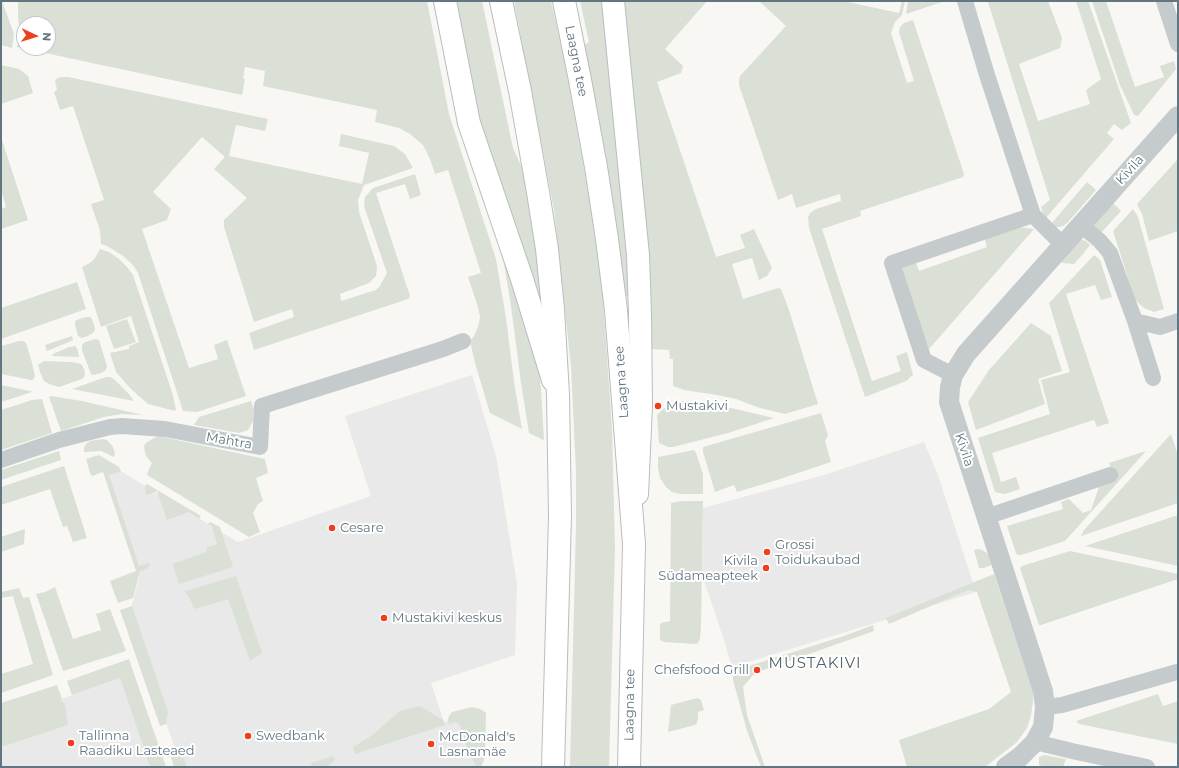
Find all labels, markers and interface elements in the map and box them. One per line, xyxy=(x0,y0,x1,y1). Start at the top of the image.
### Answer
north arrow xyxy=(16,16,56,56)
street label: Laagna tee xyxy=(561,24,591,98)
text: N xyxy=(40,32,54,42)
street label: Kivila xyxy=(1113,152,1147,188)
street label: Laagna tee xyxy=(612,345,632,419)
place label: Mustakivi xyxy=(666,398,728,414)
marker: Mustakivi xyxy=(653,401,663,411)
street label: Mahtra xyxy=(205,429,253,453)
street label: Kivila xyxy=(951,431,977,469)
place label: Cesare xyxy=(340,520,384,536)
marker: Cesare xyxy=(327,523,337,533)
place label: Grossi Toidukaubad xyxy=(775,537,860,568)
marker: Grossi Toidukaubad xyxy=(762,547,772,557)
place label: Kivila Südameapteek xyxy=(658,553,758,584)
marker: Kivila Südameapteek xyxy=(761,563,771,573)
place label: Mustakivi keskus xyxy=(392,610,502,626)
marker: Mustakivi keskus xyxy=(379,613,389,623)
district label: MUSTAKIVI xyxy=(769,655,861,673)
place label: Chefsfood Grill xyxy=(654,662,749,678)
marker: Chefsfood Grill xyxy=(752,665,762,675)
street label: Laagna tee xyxy=(622,669,638,741)
place label: Tallinna Raadiku Lasteaed xyxy=(79,728,194,759)
place label: Swedbank xyxy=(256,728,325,744)
place label: McDonald's Lasnamäe xyxy=(439,729,515,760)
marker: Swedbank xyxy=(243,731,253,741)
marker: Tallinna Raadiku Lasteaed xyxy=(66,738,76,748)
marker: McDonald's Lasnamäe xyxy=(426,739,436,749)

